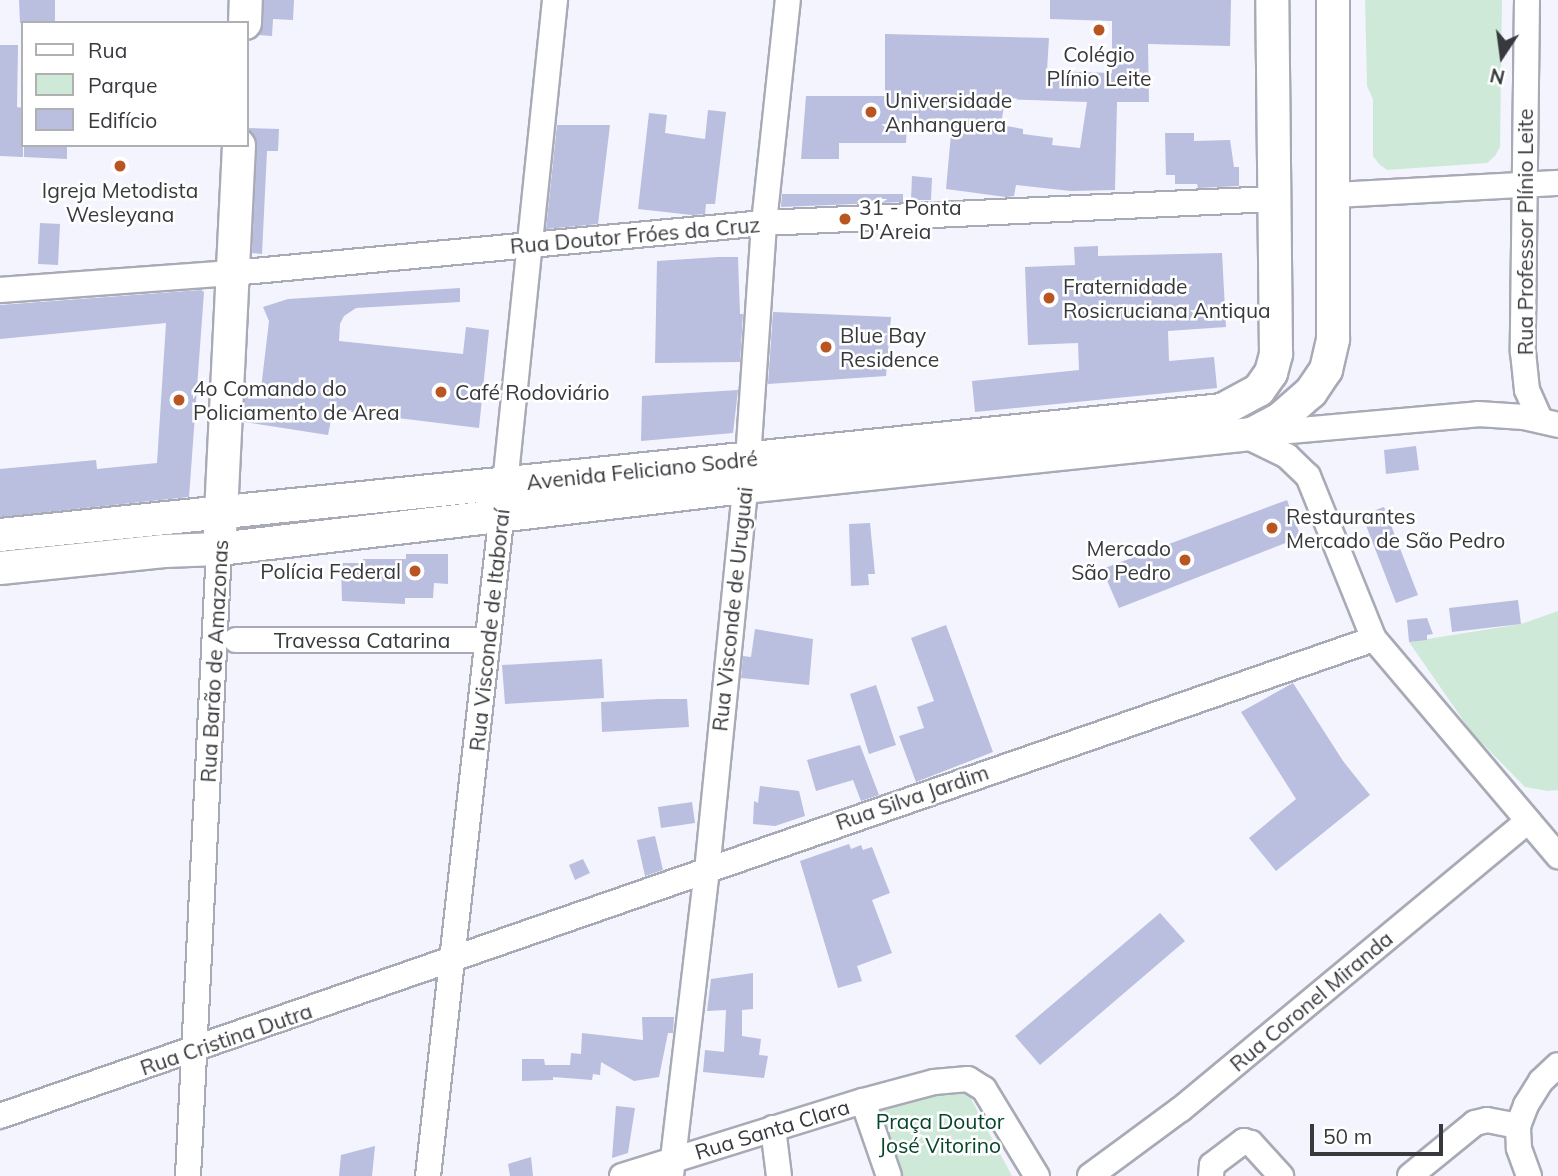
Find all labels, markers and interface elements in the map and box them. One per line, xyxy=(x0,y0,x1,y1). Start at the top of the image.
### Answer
legend xyxy=(21,21,248,147)
north arrow xyxy=(1467,21,1537,91)
marker: Colégio Plínio Leite xyxy=(1091,22,1107,38)
text: Rua xyxy=(88,37,127,63)
place label: Colégio Plínio Leite xyxy=(1047,41,1151,91)
text: N xyxy=(1488,63,1507,90)
text: Parque xyxy=(88,72,157,98)
place label: Universidade Anhanguera xyxy=(885,87,1012,137)
marker: Universidade Anhanguera xyxy=(863,104,879,120)
text: Edifício xyxy=(88,107,157,133)
street label: Rua Professor Plínio Leite xyxy=(1512,109,1538,355)
marker: Igreja Metodista Wesleyana xyxy=(112,158,128,174)
place label: Igreja Metodista Wesleyana xyxy=(42,177,198,227)
place label: 31 - Ponta D'Areia xyxy=(859,194,962,244)
marker: 31 - Ponta D'Areia xyxy=(837,211,853,227)
street label: Rua Doutor Fróes da Cruz xyxy=(509,212,761,258)
place label: Fraternidade Rosicruciana Antiqua xyxy=(1063,273,1271,323)
marker: Fraternidade Rosicruciana Antiqua xyxy=(1041,290,1057,306)
place label: Blue Bay Residence xyxy=(840,322,939,372)
marker: Blue Bay Residence xyxy=(818,339,834,355)
place label: 4o Comando do Policiamento de Area xyxy=(193,375,400,425)
place label: Café Rodoviário xyxy=(455,379,609,405)
marker: Café Rodoviário xyxy=(433,384,449,400)
marker: 4o Comando do Policiamento de Area xyxy=(171,392,187,408)
street label: Avenida Feliciano Sodré xyxy=(525,445,759,495)
street label: Rua Visconde de Uruguai xyxy=(707,485,757,733)
place label: Restaurantes Mercado de São Pedro xyxy=(1286,503,1505,553)
street label: Rua Visconde de Itaboraí xyxy=(464,508,514,752)
marker: Restaurantes Mercado de São Pedro xyxy=(1264,520,1280,536)
place label: Mercado São Pedro xyxy=(1071,535,1171,585)
street label: Rua Barão de Amazonas xyxy=(195,539,233,783)
marker: Mercado São Pedro xyxy=(1177,552,1193,568)
place label: Polícia Federal xyxy=(260,558,401,584)
marker: Polícia Federal xyxy=(407,563,423,579)
street label: Travessa Catarina xyxy=(274,627,450,653)
street label: Rua Silva Jardim xyxy=(832,759,992,835)
street label: Rua Coronel Miranda xyxy=(1225,926,1397,1076)
street label: Rua Cristina Dutra xyxy=(137,998,315,1080)
street label: Rua Santa Clara xyxy=(692,1094,852,1164)
park label: Praça Doutor José Vitorino xyxy=(876,1108,1004,1158)
scale bar xyxy=(1313,1110,1446,1154)
text: 50 m xyxy=(1323,1123,1372,1149)

